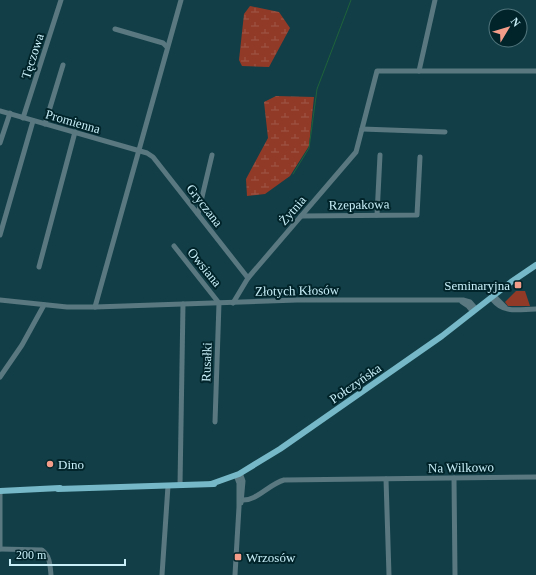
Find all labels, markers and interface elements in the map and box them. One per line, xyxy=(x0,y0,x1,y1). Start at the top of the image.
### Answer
north arrow xyxy=(488,8,528,48)
text: N xyxy=(509,15,523,29)
street label: Tęczowa xyxy=(18,31,47,81)
street label: Promienna xyxy=(44,107,102,137)
street label: Gryczana xyxy=(183,181,226,230)
street label: Żytnia xyxy=(276,192,309,228)
street label: Rzepakowa xyxy=(329,196,390,213)
street label: Owsiana xyxy=(184,245,225,290)
place label: Seminaryjna xyxy=(444,278,510,293)
marker: Seminaryjna xyxy=(513,280,523,290)
street label: Złotych Kłosów xyxy=(255,282,340,299)
street label: Rusałki xyxy=(198,342,215,382)
street label: Połczyńska xyxy=(327,360,384,407)
place label: Dino xyxy=(58,457,84,472)
marker: Dino xyxy=(45,459,55,469)
street label: Na Wilkowo xyxy=(428,459,494,476)
scale bar xyxy=(10,541,125,567)
text: 200 m xyxy=(16,548,47,562)
place label: Wrzosów xyxy=(246,550,296,565)
marker: Wrzosów xyxy=(233,552,243,562)

